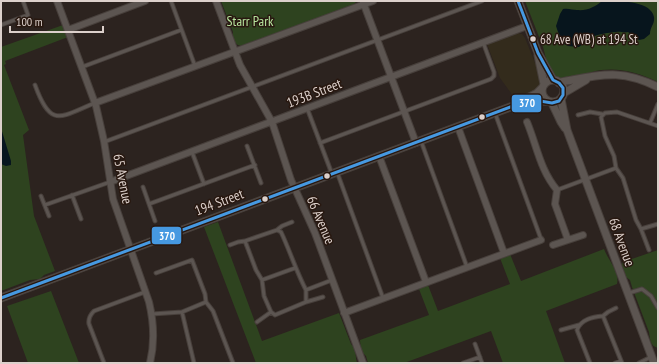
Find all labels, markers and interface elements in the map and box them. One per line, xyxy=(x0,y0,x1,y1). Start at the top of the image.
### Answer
scale bar xyxy=(10,8,103,34)
park label: Starr Park xyxy=(227,12,274,30)
text: 100 m xyxy=(16,14,43,29)
place label: 68 Ave (WB) at 194 St xyxy=(540,31,638,48)
marker: 68 Ave (WB) at 194 St xyxy=(528,34,538,44)
street label: 193B Street xyxy=(284,74,344,112)
line badge: 370 xyxy=(511,94,542,113)
text: 370 xyxy=(519,96,535,110)
unlabelled marker xyxy=(477,112,487,122)
street label: 65 Avenue xyxy=(109,152,137,206)
unlabelled marker xyxy=(322,171,332,181)
street label: 194 Street xyxy=(192,184,246,220)
street label: 66 Avenue xyxy=(303,193,339,247)
unlabelled marker xyxy=(260,194,270,204)
street label: 68 Avenue xyxy=(605,215,639,269)
line badge: 370 xyxy=(151,226,182,245)
text: 370 xyxy=(159,229,175,243)

